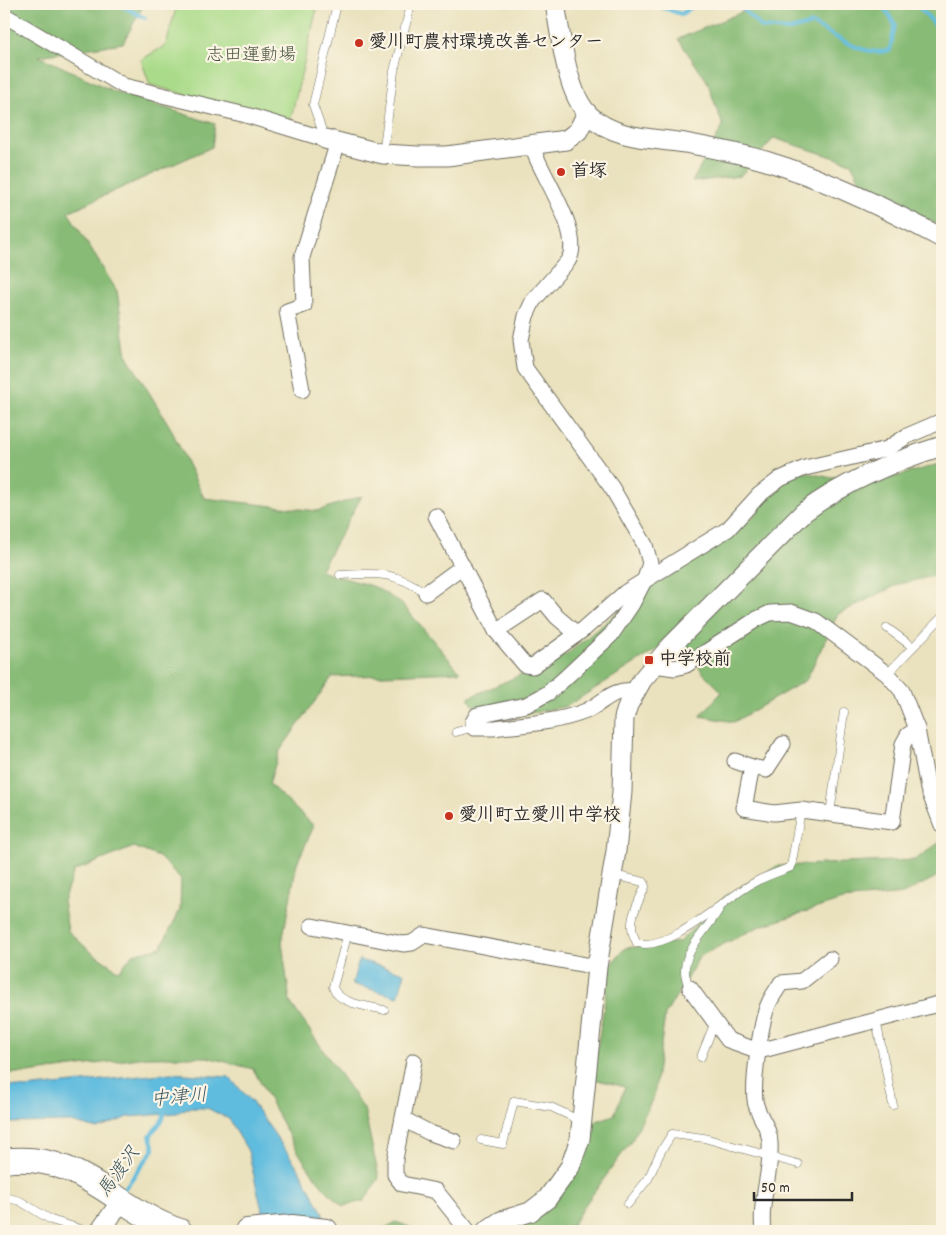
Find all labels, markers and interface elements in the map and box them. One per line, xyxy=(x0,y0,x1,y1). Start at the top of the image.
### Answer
place label: 愛川町農村環境改善センター xyxy=(369,31,603,56)
marker: 愛川町農村環境改善センター xyxy=(353,37,365,49)
park label: 志田運動場 xyxy=(206,44,296,69)
place label: 首塚 xyxy=(571,160,607,185)
marker: 首塚 xyxy=(555,166,567,178)
place label: 中学校前 xyxy=(659,648,731,673)
marker: 中学校前 xyxy=(643,654,655,666)
place label: 愛川町立愛川中学校 xyxy=(459,804,621,829)
marker: 愛川町立愛川中学校 xyxy=(443,810,455,822)
water label: 中津川 xyxy=(149,1083,209,1115)
water label: 馬渡沢 xyxy=(92,1141,148,1204)
scale bar xyxy=(754,1170,851,1202)
text: 50 m xyxy=(761,1178,790,1200)

